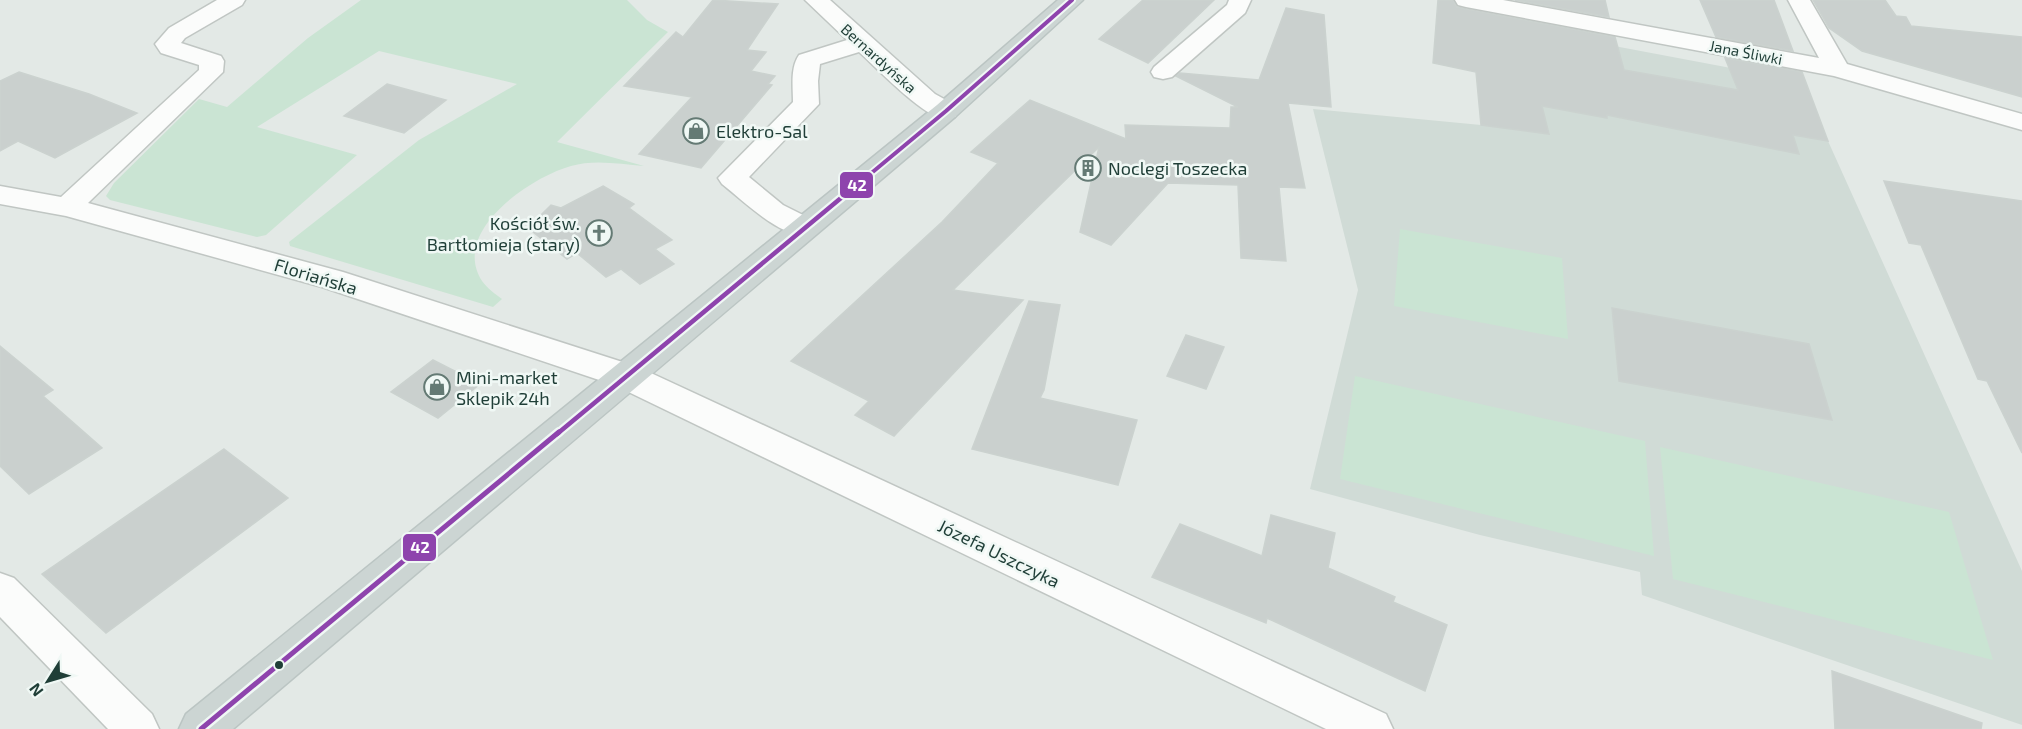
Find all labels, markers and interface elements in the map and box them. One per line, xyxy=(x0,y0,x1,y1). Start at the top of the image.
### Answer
street label: Bernardyńska xyxy=(838,20,920,96)
street label: Jana Śliwki xyxy=(1708,36,1784,68)
shop icon: Elektro-Sal xyxy=(681,116,711,146)
place label: Elektro-Sal xyxy=(716,120,808,142)
building icon: Noclegi Toszecka xyxy=(1073,153,1103,183)
place label: Noclegi Toszecka xyxy=(1108,157,1247,179)
line badge: 42 xyxy=(839,171,874,199)
text: 42 xyxy=(847,175,867,194)
place label: Kościół św. Bartłomieja (stary) xyxy=(427,212,580,255)
church icon: Kościół św. Bartłomieja (stary) xyxy=(584,218,614,248)
street label: Floriańska xyxy=(272,253,360,299)
place label: Mini-market Sklepik 24h xyxy=(456,366,558,409)
shop icon: Mini-market Sklepik 24h xyxy=(422,372,452,402)
street label: Józefa Uszczyka xyxy=(935,514,1063,592)
line badge: 42 xyxy=(402,533,437,562)
text: 42 xyxy=(410,537,430,556)
north arrow xyxy=(18,651,78,711)
unlabelled marker xyxy=(273,659,285,671)
text: N xyxy=(25,680,47,701)

